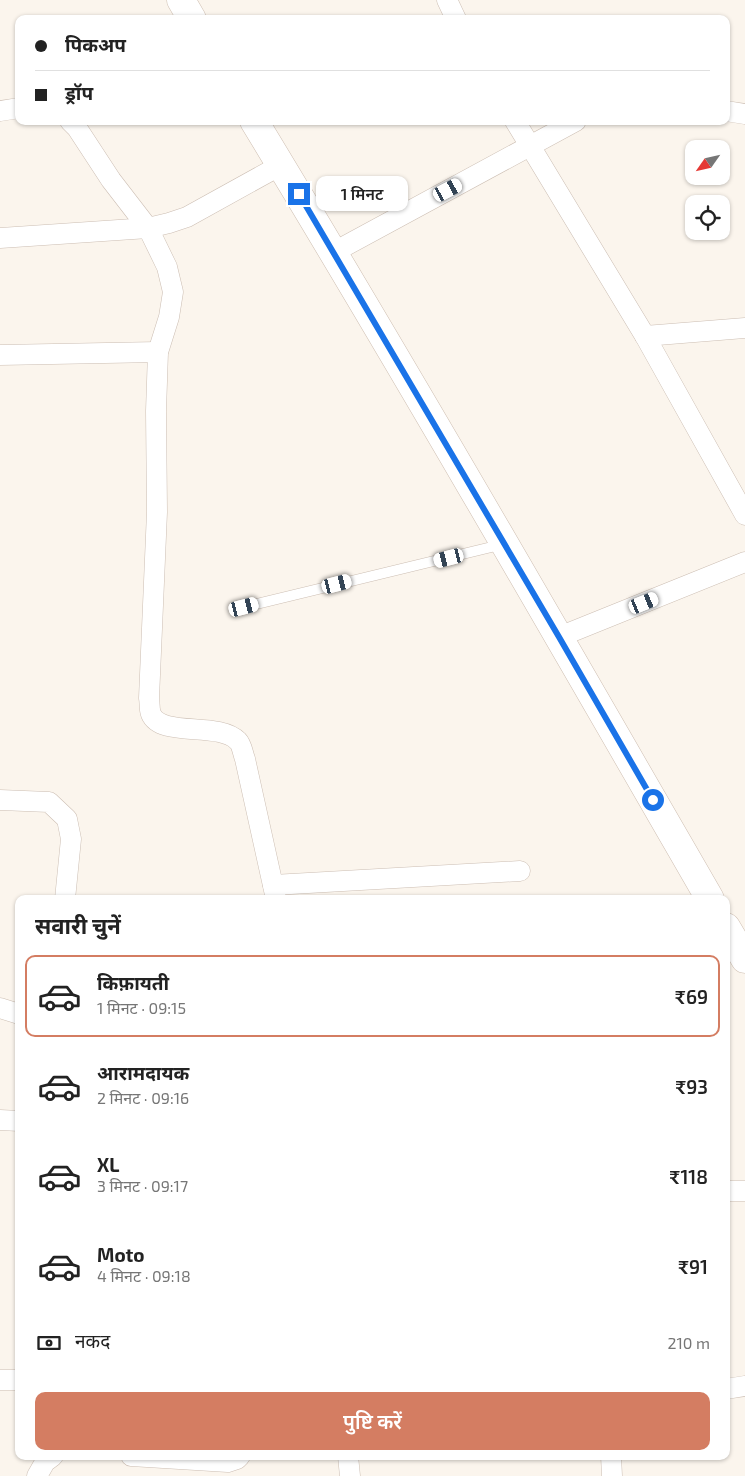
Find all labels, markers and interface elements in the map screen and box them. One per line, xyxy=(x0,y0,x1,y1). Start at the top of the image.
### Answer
text: पिकअप xyxy=(65,33,126,56)
text: ड्रॉप xyxy=(65,81,93,104)
north arrow xyxy=(685,140,730,185)
map controls xyxy=(685,140,730,240)
callout: 1 मिनट xyxy=(316,176,409,212)
car xyxy=(431,176,464,204)
route end xyxy=(288,183,310,205)
text: 1 मिनट xyxy=(341,184,383,203)
button: locate xyxy=(685,195,730,240)
car xyxy=(432,547,465,569)
car xyxy=(320,573,353,595)
car xyxy=(627,590,660,616)
car xyxy=(227,596,260,618)
route start xyxy=(642,789,664,811)
text: सवारी चुनें xyxy=(35,912,121,938)
text: किफ़ायती xyxy=(97,971,169,994)
icon: car xyxy=(37,974,82,1019)
text: ₹69 xyxy=(675,985,708,1008)
text: 1 मिनट · 09:15 xyxy=(97,998,186,1017)
text: आरामदायक xyxy=(97,1061,189,1084)
icon: car xyxy=(37,1064,82,1109)
text: ₹93 xyxy=(675,1075,708,1098)
text: 2 मिनट · 09:16 xyxy=(97,1088,189,1107)
text: XL xyxy=(97,1153,119,1176)
icon: car xyxy=(37,1154,82,1199)
text: ₹118 xyxy=(669,1165,708,1188)
text: 3 मिनट · 09:17 xyxy=(97,1176,188,1195)
text: Moto xyxy=(97,1243,145,1266)
icon: car xyxy=(37,1244,82,1289)
text: ₹91 xyxy=(678,1255,708,1278)
text: 4 मिनट · 09:18 xyxy=(97,1266,191,1285)
icon: cash xyxy=(35,1329,63,1357)
text: नकद xyxy=(75,1329,110,1352)
text: 210 m xyxy=(667,1333,710,1352)
button: पुष्टि करें xyxy=(35,1392,710,1450)

